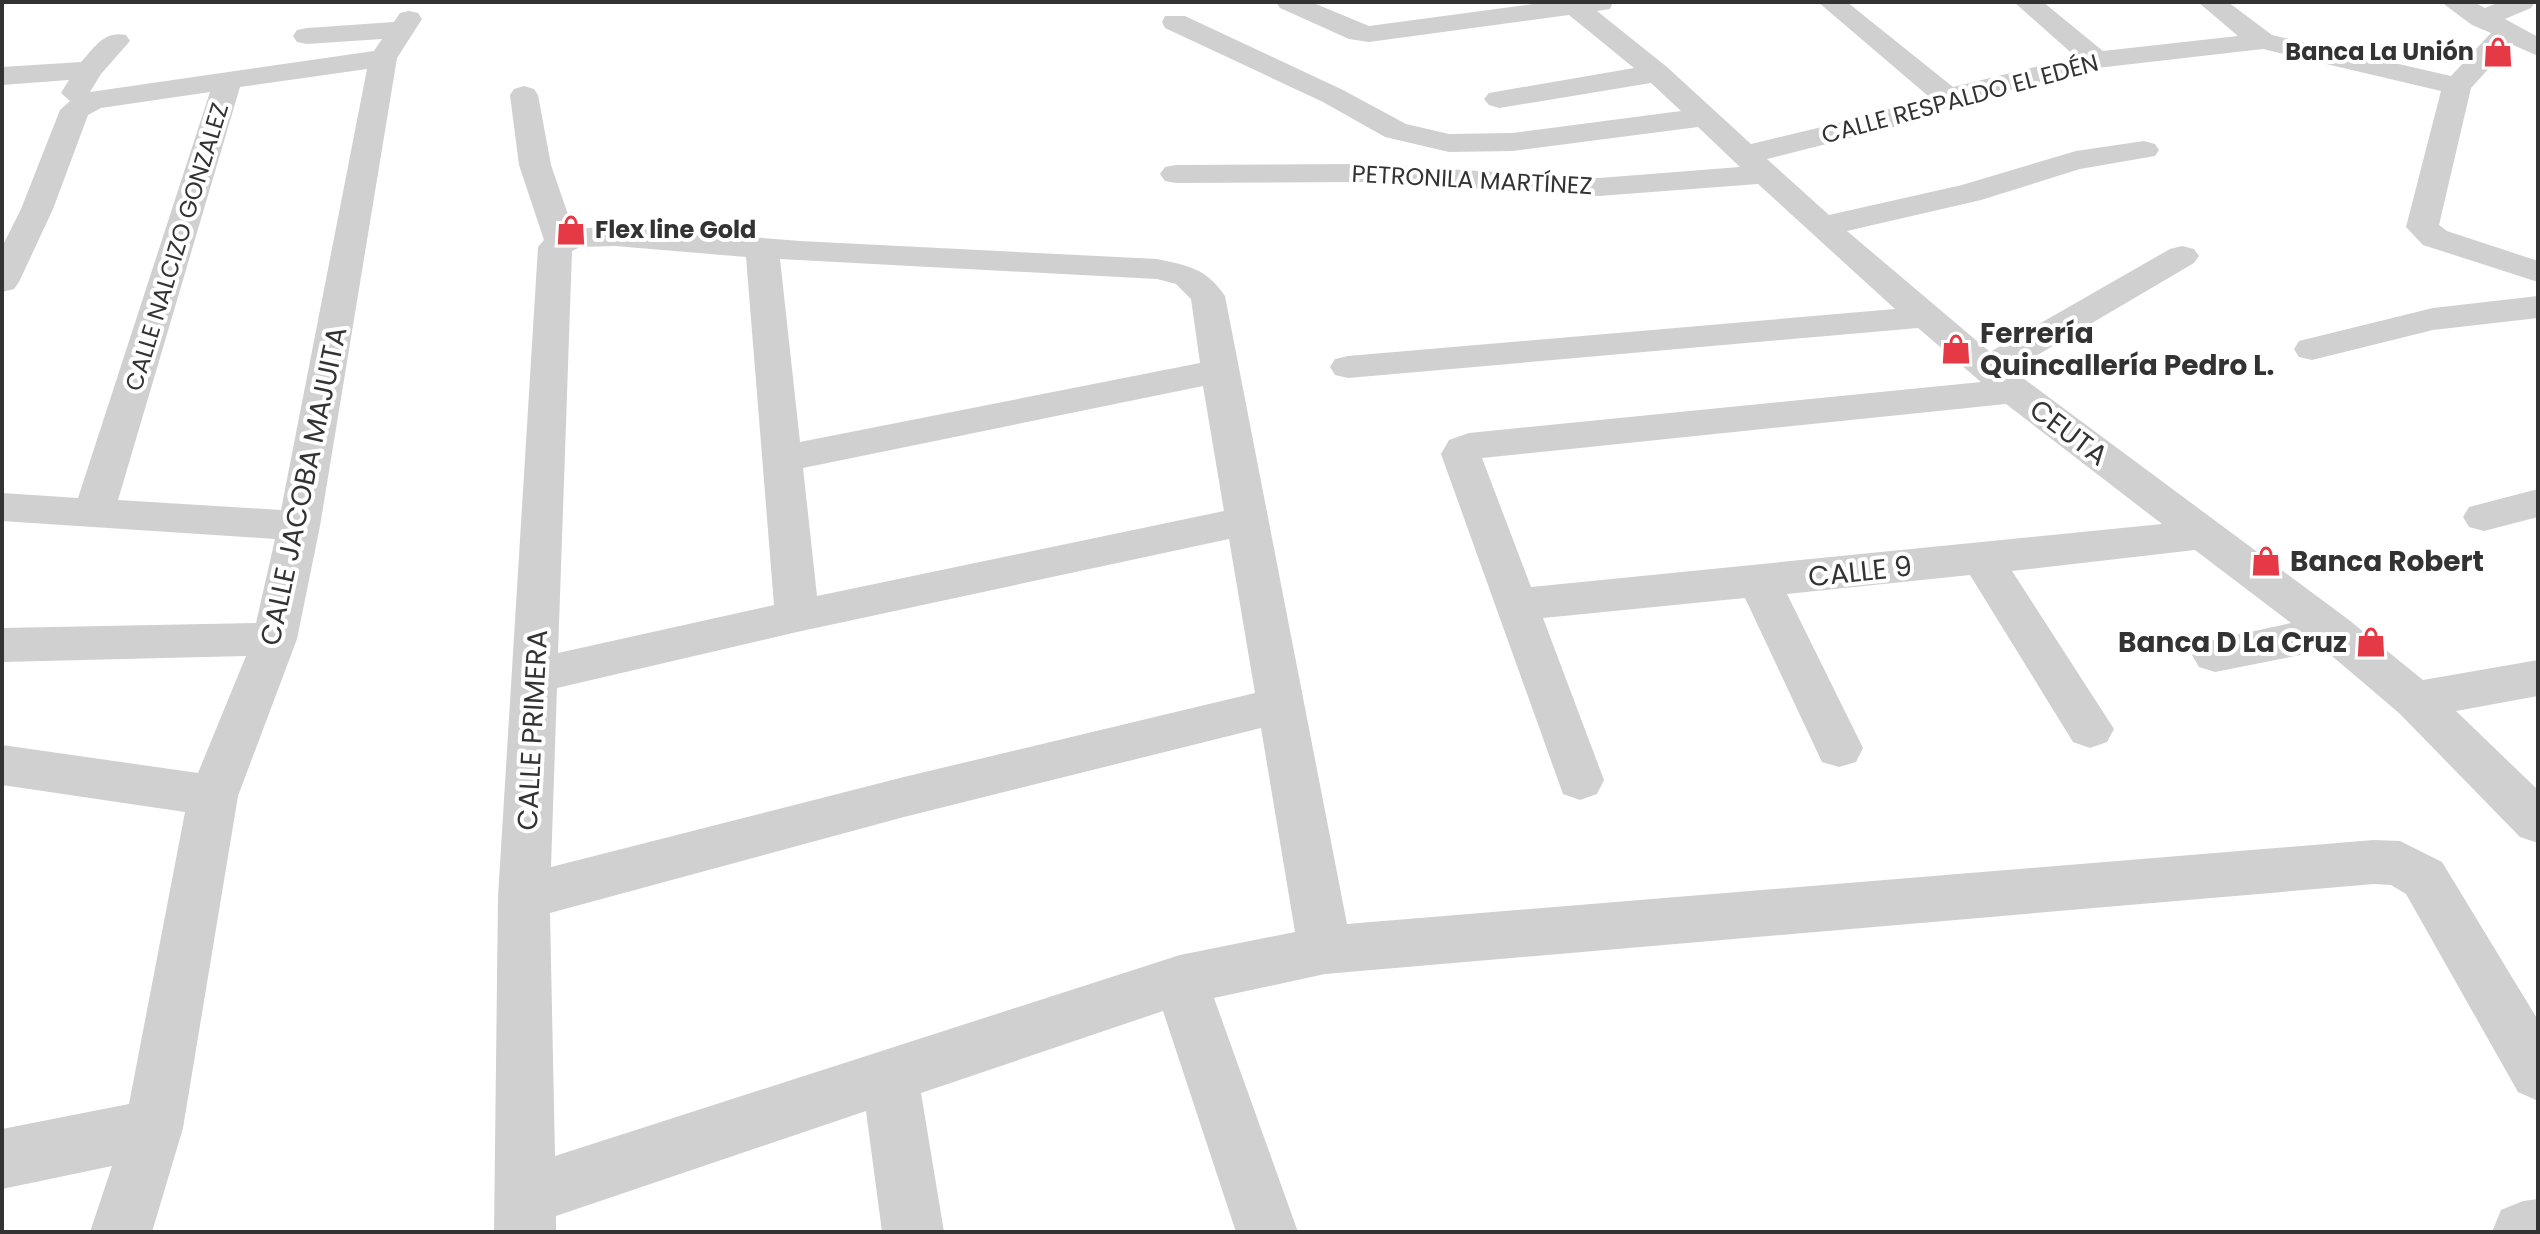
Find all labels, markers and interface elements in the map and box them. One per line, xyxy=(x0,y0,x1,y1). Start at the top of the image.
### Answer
place label: Banca La Unión xyxy=(2285,35,2474,68)
shop icon: Banca La Unión xyxy=(2481,35,2515,69)
street label: CALLE RESPALDO EL EDÉN xyxy=(1818,46,2102,151)
street label: CALLE NALCIZO GONZALEZ xyxy=(117,99,236,395)
street label: PETRONILA MARTÍNEZ xyxy=(1351,157,1593,202)
shop icon: Flex line Gold xyxy=(554,213,588,247)
place label: Flex line Gold xyxy=(595,213,756,246)
place label: Ferrería Quincallería Pedro L. xyxy=(1980,314,2274,385)
street label: CALLE JACOBA MAJUITA xyxy=(251,323,356,649)
shop icon: Ferrería Quincallería Pedro L. xyxy=(1939,332,1973,366)
street label: CEUTA xyxy=(2021,390,2116,475)
place label: Banca Robert xyxy=(2290,542,2484,581)
shop icon: Banca Robert xyxy=(2249,544,2283,578)
street label: CALLE 9 xyxy=(1806,547,1914,596)
place label: Banca D La Cruz xyxy=(2118,623,2347,662)
shop icon: Banca D La Cruz xyxy=(2354,625,2388,659)
street label: CALLE PRIMERA xyxy=(508,629,557,831)

